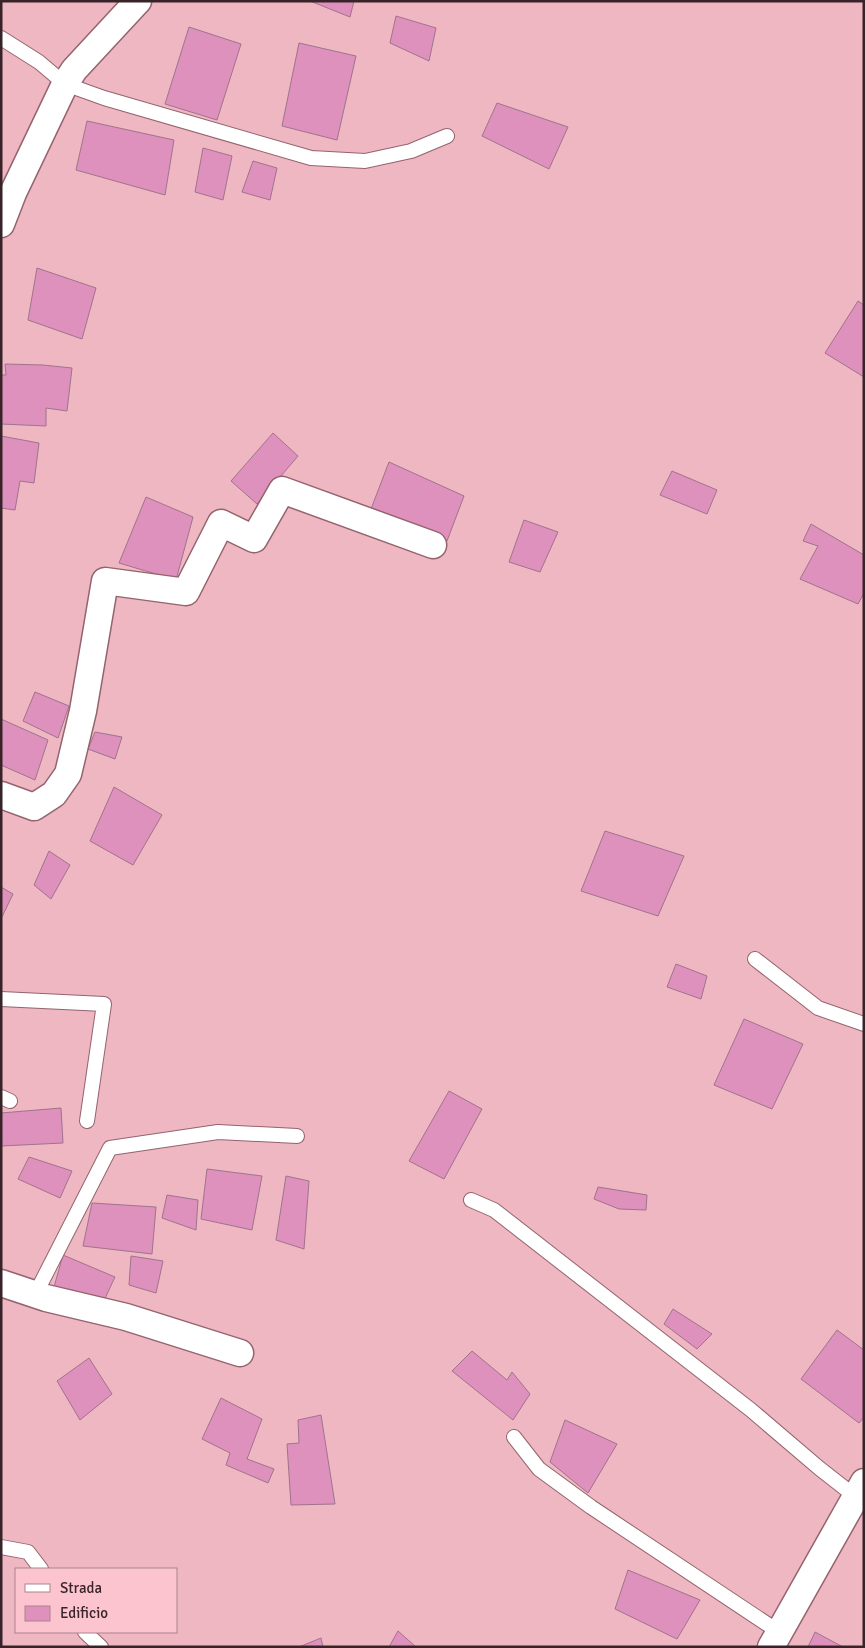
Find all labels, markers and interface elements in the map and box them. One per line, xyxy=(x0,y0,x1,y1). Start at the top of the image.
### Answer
legend xyxy=(15,1568,178,1633)
text: Strada xyxy=(60,1579,102,1597)
text: Edificio xyxy=(60,1604,108,1622)

